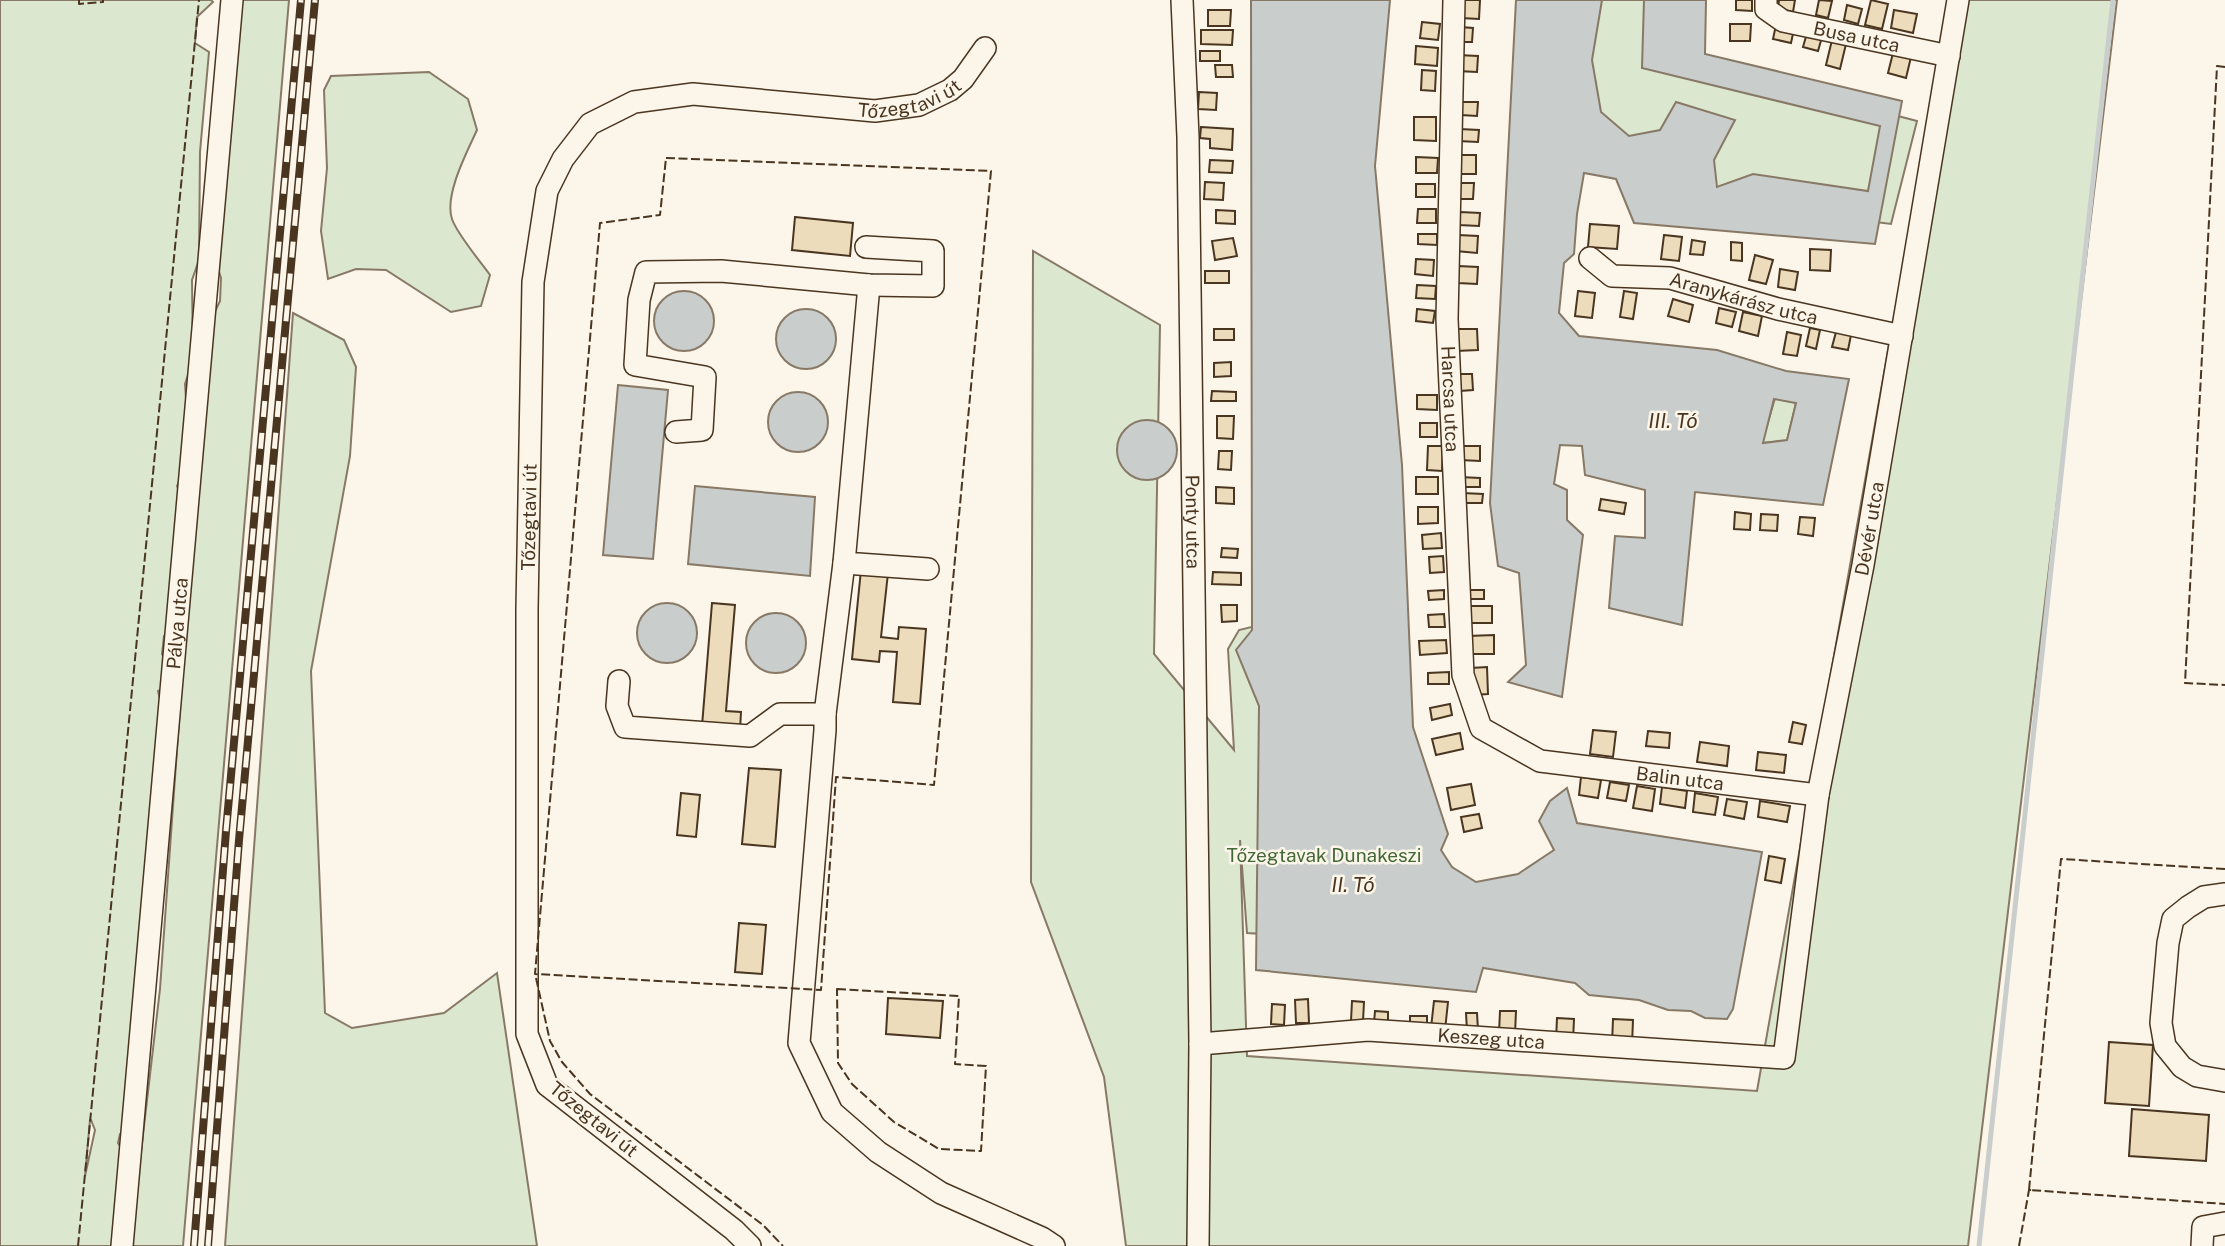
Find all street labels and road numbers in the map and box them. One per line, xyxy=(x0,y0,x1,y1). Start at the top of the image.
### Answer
street label: Busa utca xyxy=(1812,17,1902,56)
street label: Tőzegtavi út xyxy=(857,74,966,122)
street label: Aranykárász utca xyxy=(1667,267,1820,328)
street label: Harcsa utca xyxy=(1437,345,1464,452)
street label: Tőzegtavi út xyxy=(517,463,541,571)
street label: Ponty utca xyxy=(1181,475,1205,569)
street label: Dévér utca xyxy=(1850,480,1888,577)
street label: Pálya utca xyxy=(162,577,192,670)
street label: Balin utca xyxy=(1635,762,1725,794)
street label: Keszeg utca xyxy=(1437,1024,1546,1053)
street label: Tőzegtavi út xyxy=(546,1077,642,1161)

